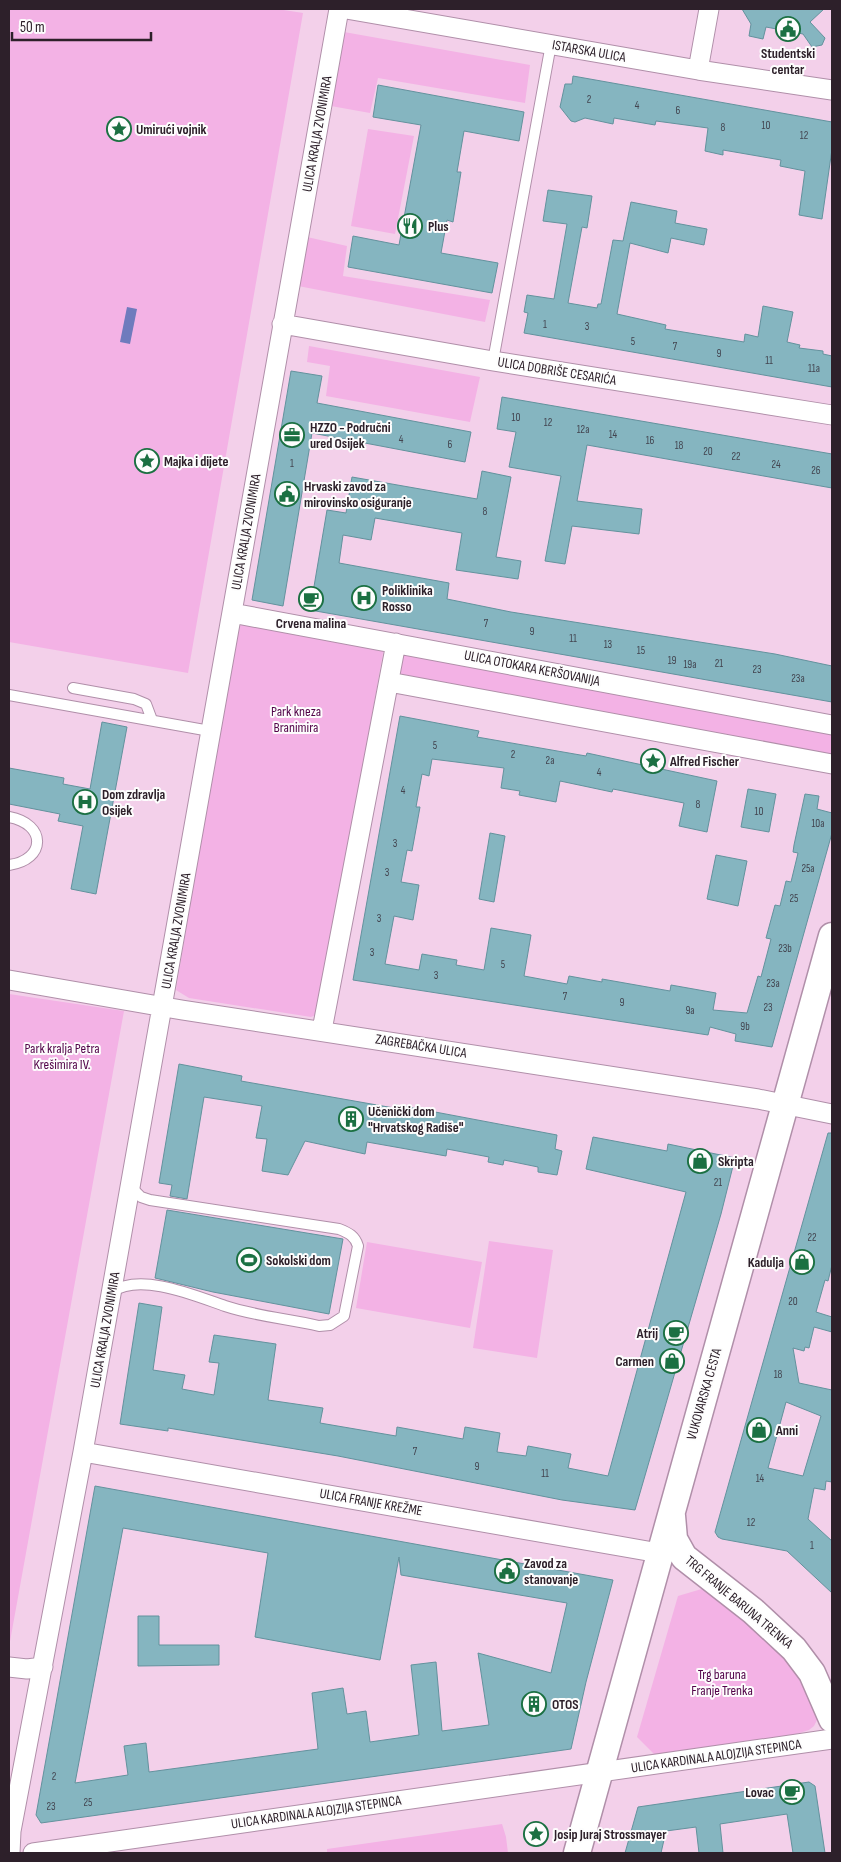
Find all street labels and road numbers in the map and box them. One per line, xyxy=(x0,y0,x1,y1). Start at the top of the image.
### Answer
street label: ISTARSKA ULICA xyxy=(551,36,628,66)
street label: ULICA KRALJA ZVONIMIRA xyxy=(298,74,336,193)
street label: ULICA DOBRIŠE CESARIĆA xyxy=(496,353,619,389)
street label: ULICA KRALJA ZVONIMIRA xyxy=(227,472,265,591)
street label: ULICA OTOKARA KERŠOVANIJA xyxy=(463,646,602,690)
street label: ULICA KRALJA ZVONIMIRA xyxy=(157,871,195,990)
street label: ZAGREBAČKA ULICA xyxy=(374,1030,469,1062)
street label: ULICA KRALJA ZVONIMIRA xyxy=(86,1270,124,1389)
street label: VUKOVARSKA CESTA xyxy=(683,1345,725,1442)
street label: ULICA FRANJE KREŽME xyxy=(318,1485,424,1519)
street label: TRG FRANJE BARUNA TRENKA xyxy=(682,1552,797,1653)
street label: ULICA KARDINALA ALOJZIJA STEPINCA xyxy=(630,1736,803,1776)
street label: ULICA KARDINALA ALOJZIJA STEPINCA xyxy=(230,1792,403,1832)

